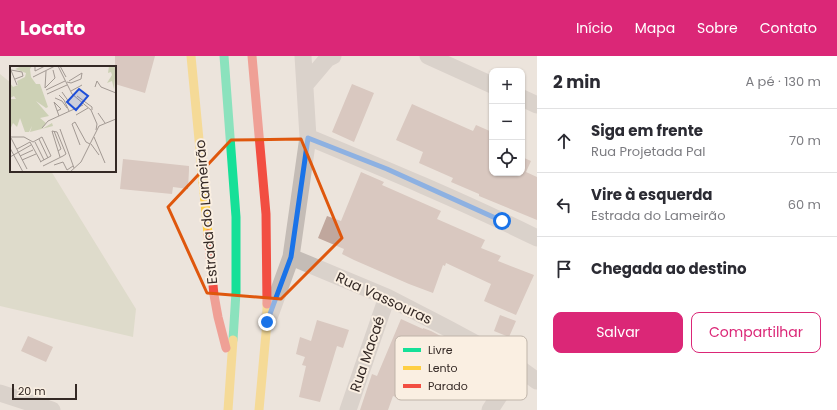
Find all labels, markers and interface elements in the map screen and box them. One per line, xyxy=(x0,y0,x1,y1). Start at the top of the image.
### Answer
text: Locato xyxy=(20,15,85,42)
text: Início xyxy=(576,18,613,38)
text: Mapa xyxy=(635,18,675,38)
text: Sobre xyxy=(697,18,738,38)
text: Contato xyxy=(760,18,817,38)
inset map xyxy=(10,66,116,172)
map controls xyxy=(489,68,525,176)
button: + xyxy=(489,68,525,104)
text: 2 min xyxy=(553,70,601,94)
text: A pé · 130 m xyxy=(745,72,821,91)
button: − xyxy=(489,104,525,140)
text: Siga em frente xyxy=(591,120,703,141)
icon: ahead xyxy=(553,130,575,152)
text: 70 m xyxy=(789,131,821,150)
street label: Estrada do Lameirão xyxy=(190,139,222,285)
button: locate xyxy=(489,140,525,176)
text: Rua Projetada Pal xyxy=(591,142,706,161)
text: Vire à esquerda xyxy=(591,184,713,205)
icon: left xyxy=(553,194,575,216)
text: 60 m xyxy=(788,195,821,214)
text: Estrada do Lameirão xyxy=(591,206,725,225)
route start xyxy=(493,212,511,230)
icon: arrive xyxy=(553,258,575,280)
text: Chegada ao destino xyxy=(591,258,747,279)
street label: Rua Vassouras xyxy=(333,267,435,329)
button: Salvar xyxy=(553,312,683,353)
button: Compartilhar xyxy=(691,312,821,353)
route end xyxy=(258,313,276,331)
street label: Rua Macaé xyxy=(345,313,389,395)
legend xyxy=(395,336,527,400)
text: Livre xyxy=(428,342,453,358)
text: Lento xyxy=(428,360,458,376)
text: Parado xyxy=(428,378,468,394)
scale bar xyxy=(12,382,77,401)
text: 20 m xyxy=(18,383,46,399)

